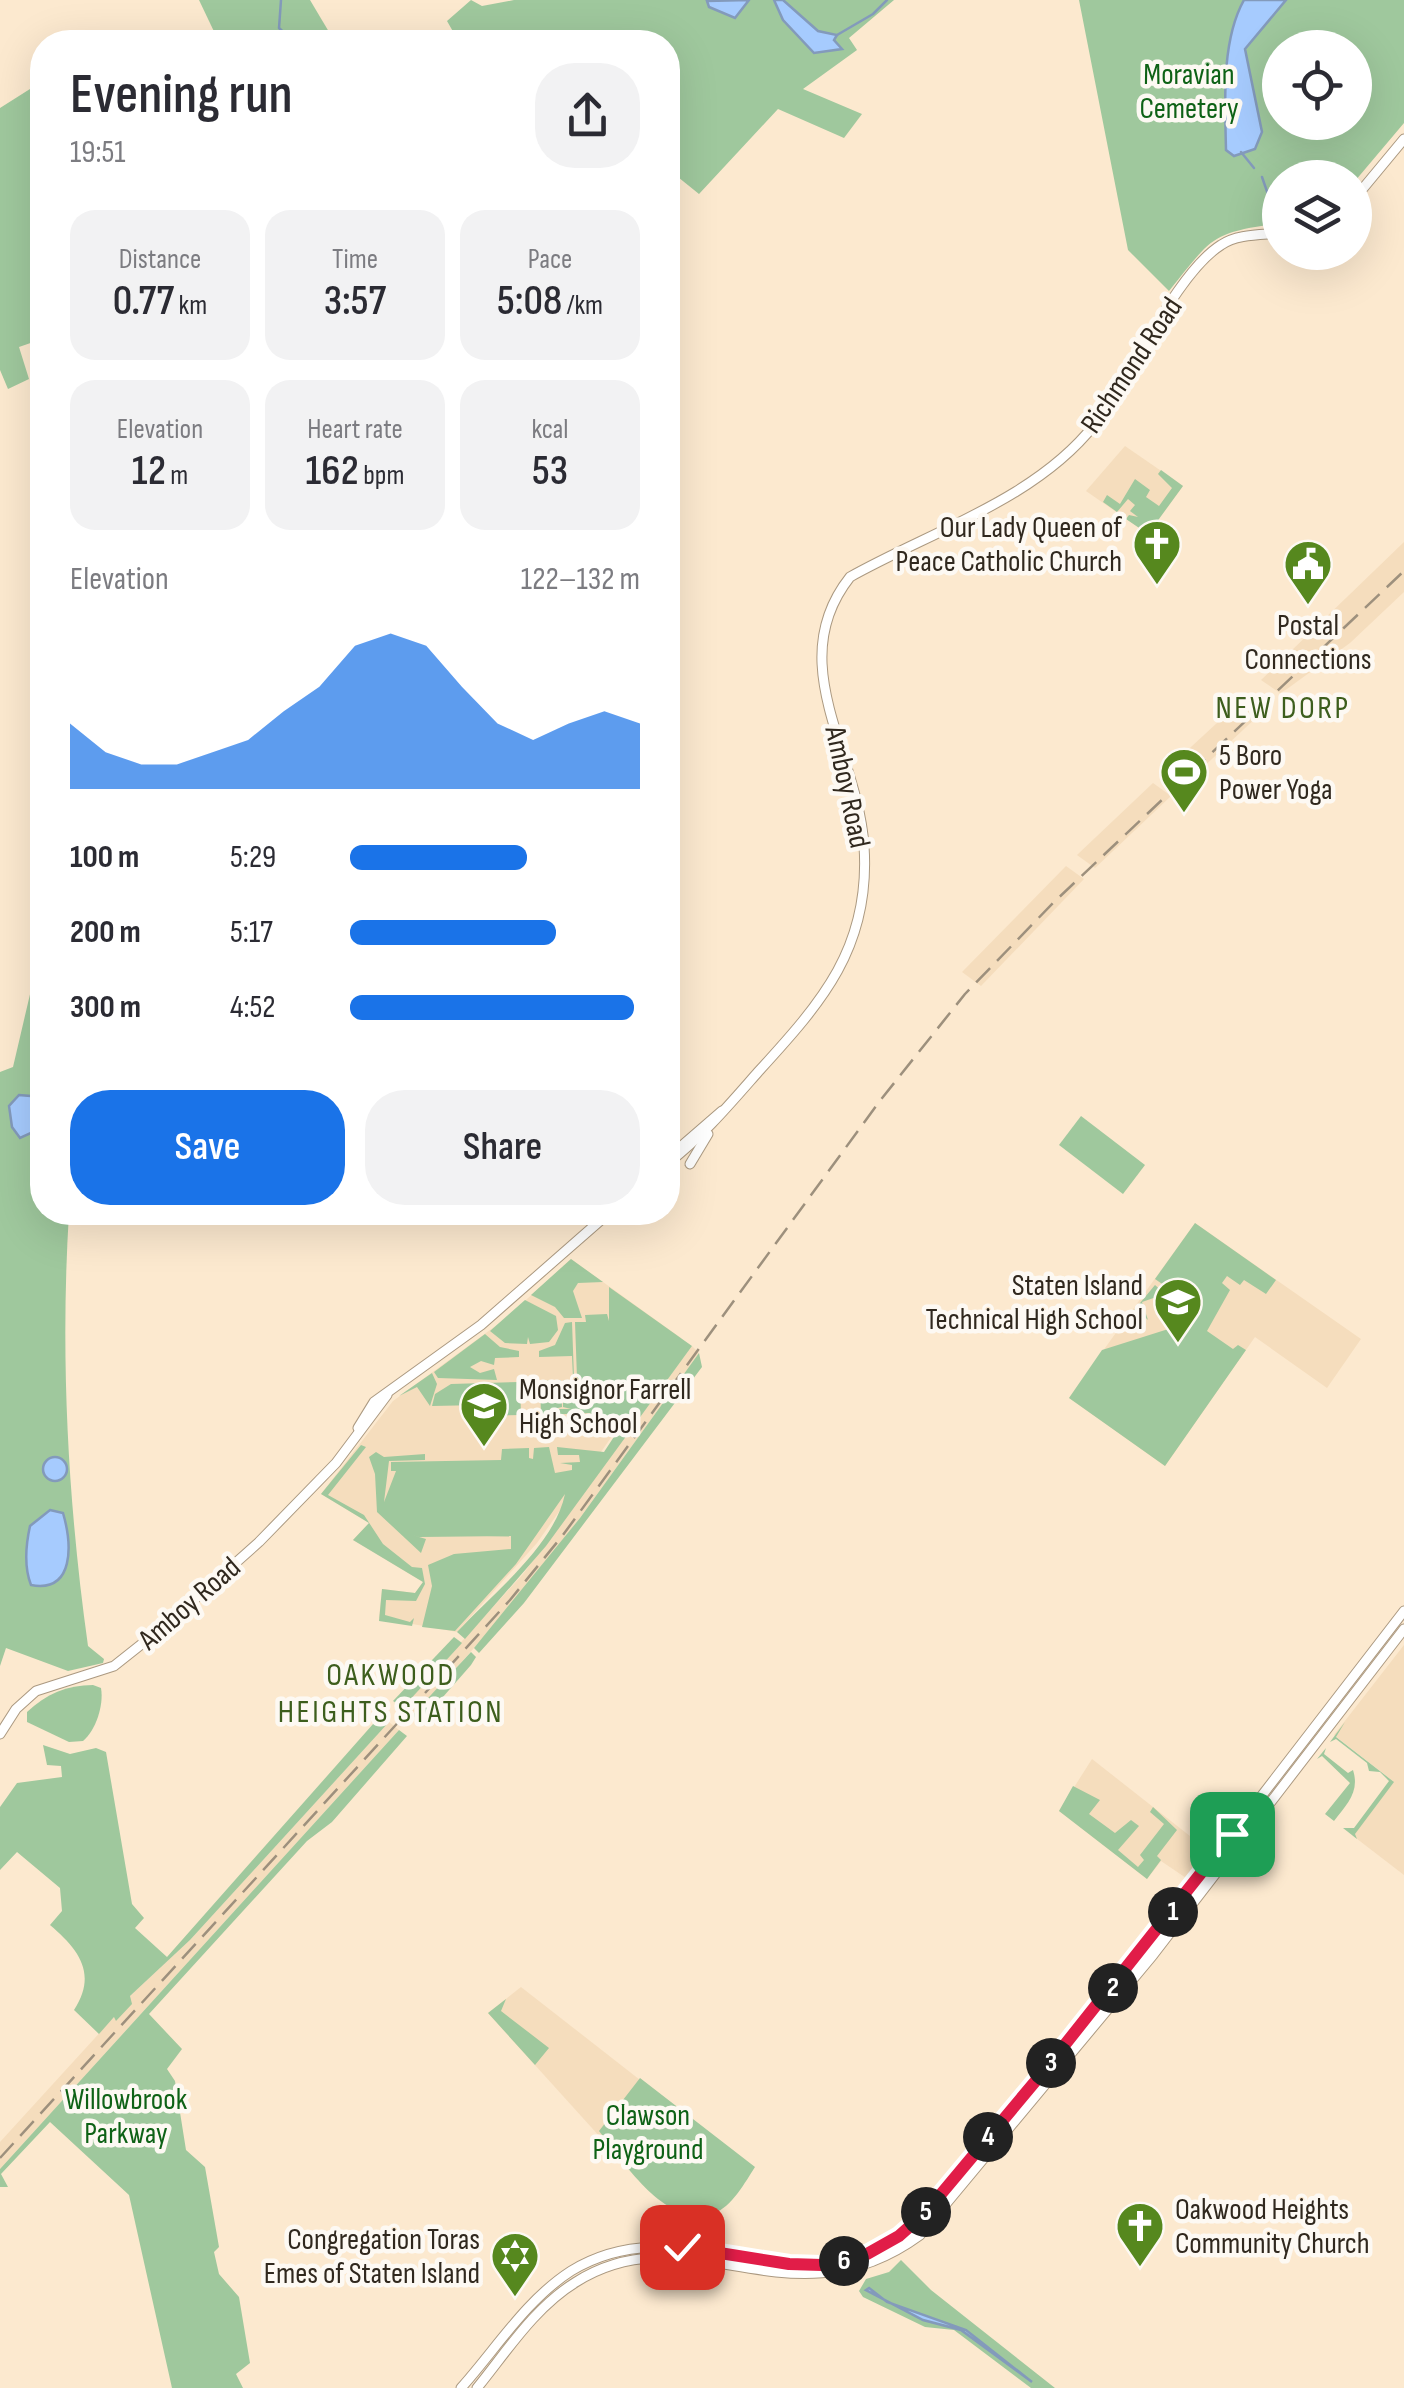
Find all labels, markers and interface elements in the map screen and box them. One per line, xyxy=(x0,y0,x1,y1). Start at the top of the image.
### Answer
map controls xyxy=(1262,30,1372,270)
button: locate xyxy=(1262,30,1372,140)
park label: Moravian Cemetery xyxy=(1140,57,1239,127)
text: Evening run xyxy=(70,62,293,129)
button: share xyxy=(535,63,640,168)
text: 19:51 xyxy=(70,133,125,172)
button: layers xyxy=(1262,160,1372,270)
text: Distance xyxy=(119,243,201,276)
text: Time xyxy=(332,243,378,276)
text: Pace xyxy=(528,243,572,276)
text: 0.77 xyxy=(113,276,174,327)
text: 3:57 xyxy=(324,276,386,327)
text: 5:08 xyxy=(497,276,562,327)
text: km xyxy=(174,289,207,322)
text: /km xyxy=(562,289,603,322)
street label: Richmond Road xyxy=(1073,291,1190,440)
text: Elevation xyxy=(117,413,203,446)
text: Heart rate xyxy=(307,413,403,446)
text: kcal xyxy=(531,413,569,446)
text: 12 xyxy=(132,446,166,497)
text: 162 xyxy=(306,446,359,497)
text: 53 xyxy=(532,446,568,497)
text: m xyxy=(166,459,188,492)
text: bpm xyxy=(359,459,404,492)
place label: Our Lady Queen of Peace Catholic Church xyxy=(896,510,1122,580)
church icon: Our Lady Queen of Peace Catholic Church xyxy=(1131,518,1183,586)
public building icon: Postal Connections xyxy=(1282,538,1334,606)
text: Elevation xyxy=(70,560,169,599)
text: 122–132 m xyxy=(521,560,640,599)
place label: Postal Connections xyxy=(1244,608,1372,678)
district label: NEW DORP xyxy=(1215,689,1351,728)
street label: Amboy Road xyxy=(816,722,877,851)
place label: 5 Boro Power Yoga xyxy=(1219,738,1333,808)
sports icon: 5 Boro Power Yoga xyxy=(1158,746,1210,814)
text: 100 m xyxy=(70,838,139,877)
text: 5:29 xyxy=(230,838,276,877)
text: 200 m xyxy=(70,913,141,952)
text: 5:17 xyxy=(230,913,273,952)
text: 300 m xyxy=(70,988,141,1027)
text: 4:52 xyxy=(230,988,275,1027)
button: Save xyxy=(70,1090,345,1205)
button: Share xyxy=(365,1090,640,1205)
place label: Staten Island Technical High School xyxy=(925,1268,1143,1338)
school or university icon: Staten Island Technical High School xyxy=(1152,1276,1204,1344)
place label: Monsignor Farrell High School xyxy=(519,1372,691,1442)
school or university icon: Monsignor Farrell High School xyxy=(458,1380,510,1448)
street label: Amboy Road xyxy=(130,1550,248,1659)
district label: OAKWOOD HEIGHTS STATION xyxy=(278,1656,504,1732)
pin xyxy=(1190,1792,1275,1877)
icon: arrive xyxy=(1205,1807,1260,1862)
pin: 1 xyxy=(1148,1887,1198,1937)
text: 1 xyxy=(1168,1895,1178,1928)
pin: 2 xyxy=(1088,1963,1138,2013)
text: 2 xyxy=(1107,1971,1119,2004)
pin: 3 xyxy=(1026,2038,1076,2088)
text: 3 xyxy=(1045,2046,1057,2079)
park label: Willowbrook Parkway xyxy=(65,2082,188,2152)
park label: Clawson Playground xyxy=(593,2098,703,2168)
pin: 4 xyxy=(963,2112,1013,2162)
text: 4 xyxy=(981,2120,995,2153)
pin: 5 xyxy=(901,2187,951,2237)
place label: Oakwood Heights Community Church xyxy=(1175,2192,1370,2262)
text: 5 xyxy=(920,2195,932,2228)
church icon: Oakwood Heights Community Church xyxy=(1114,2200,1166,2268)
pin xyxy=(640,2205,725,2290)
icon: check xyxy=(655,2220,710,2275)
place label: Congregation Toras Emes of Staten Island xyxy=(264,2222,480,2292)
synagogue icon: Congregation Toras Emes of Staten Island xyxy=(489,2230,541,2298)
pin: 6 xyxy=(819,2236,869,2286)
text: 6 xyxy=(837,2244,851,2277)

